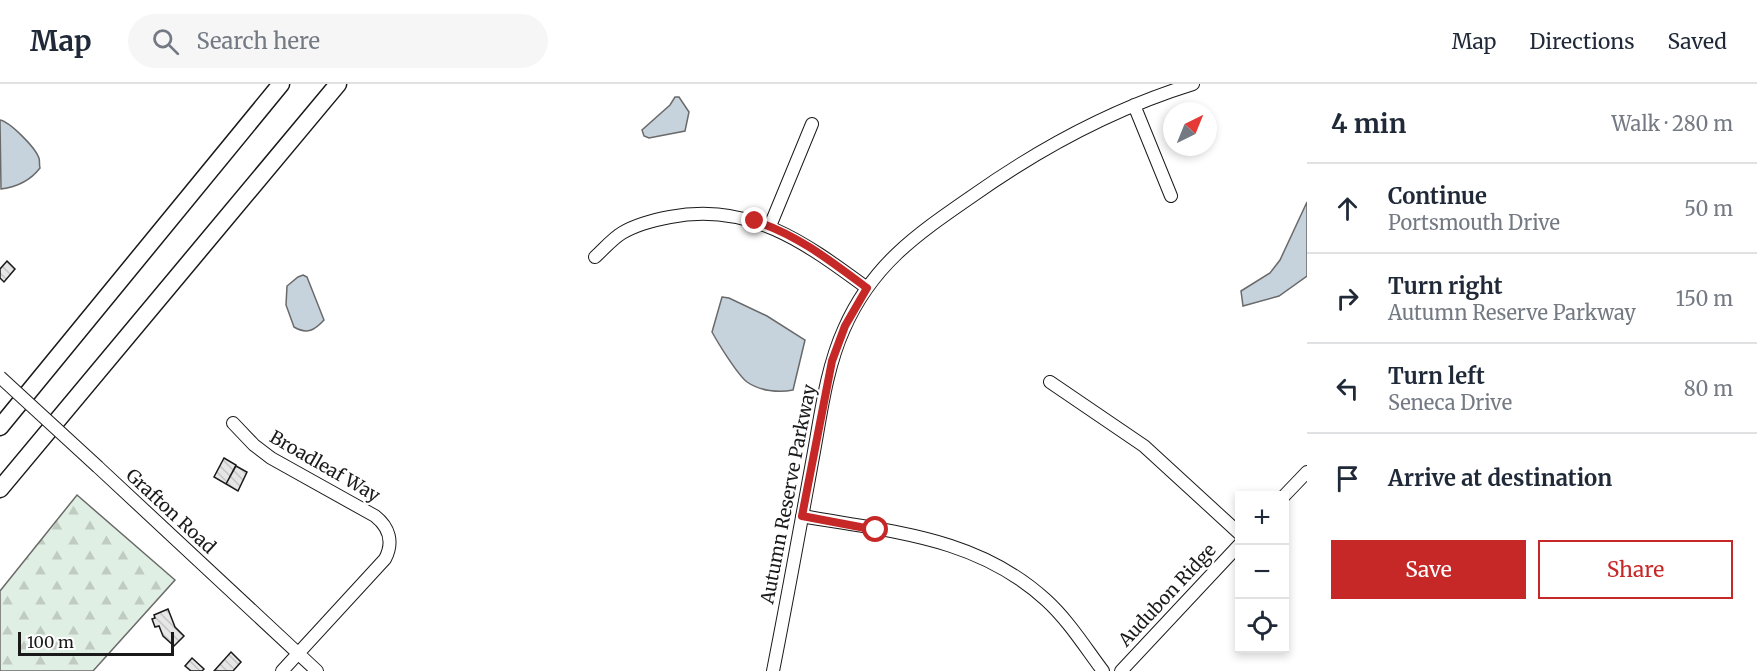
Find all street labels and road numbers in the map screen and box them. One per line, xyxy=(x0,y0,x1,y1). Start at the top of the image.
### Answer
street label: Autumn Reserve Parkway xyxy=(755,382,821,607)
street label: Broadleaf Way xyxy=(266,425,385,507)
street label: Grafton Road xyxy=(121,464,221,559)
street label: Audubon Ridge xyxy=(1113,539,1221,652)

